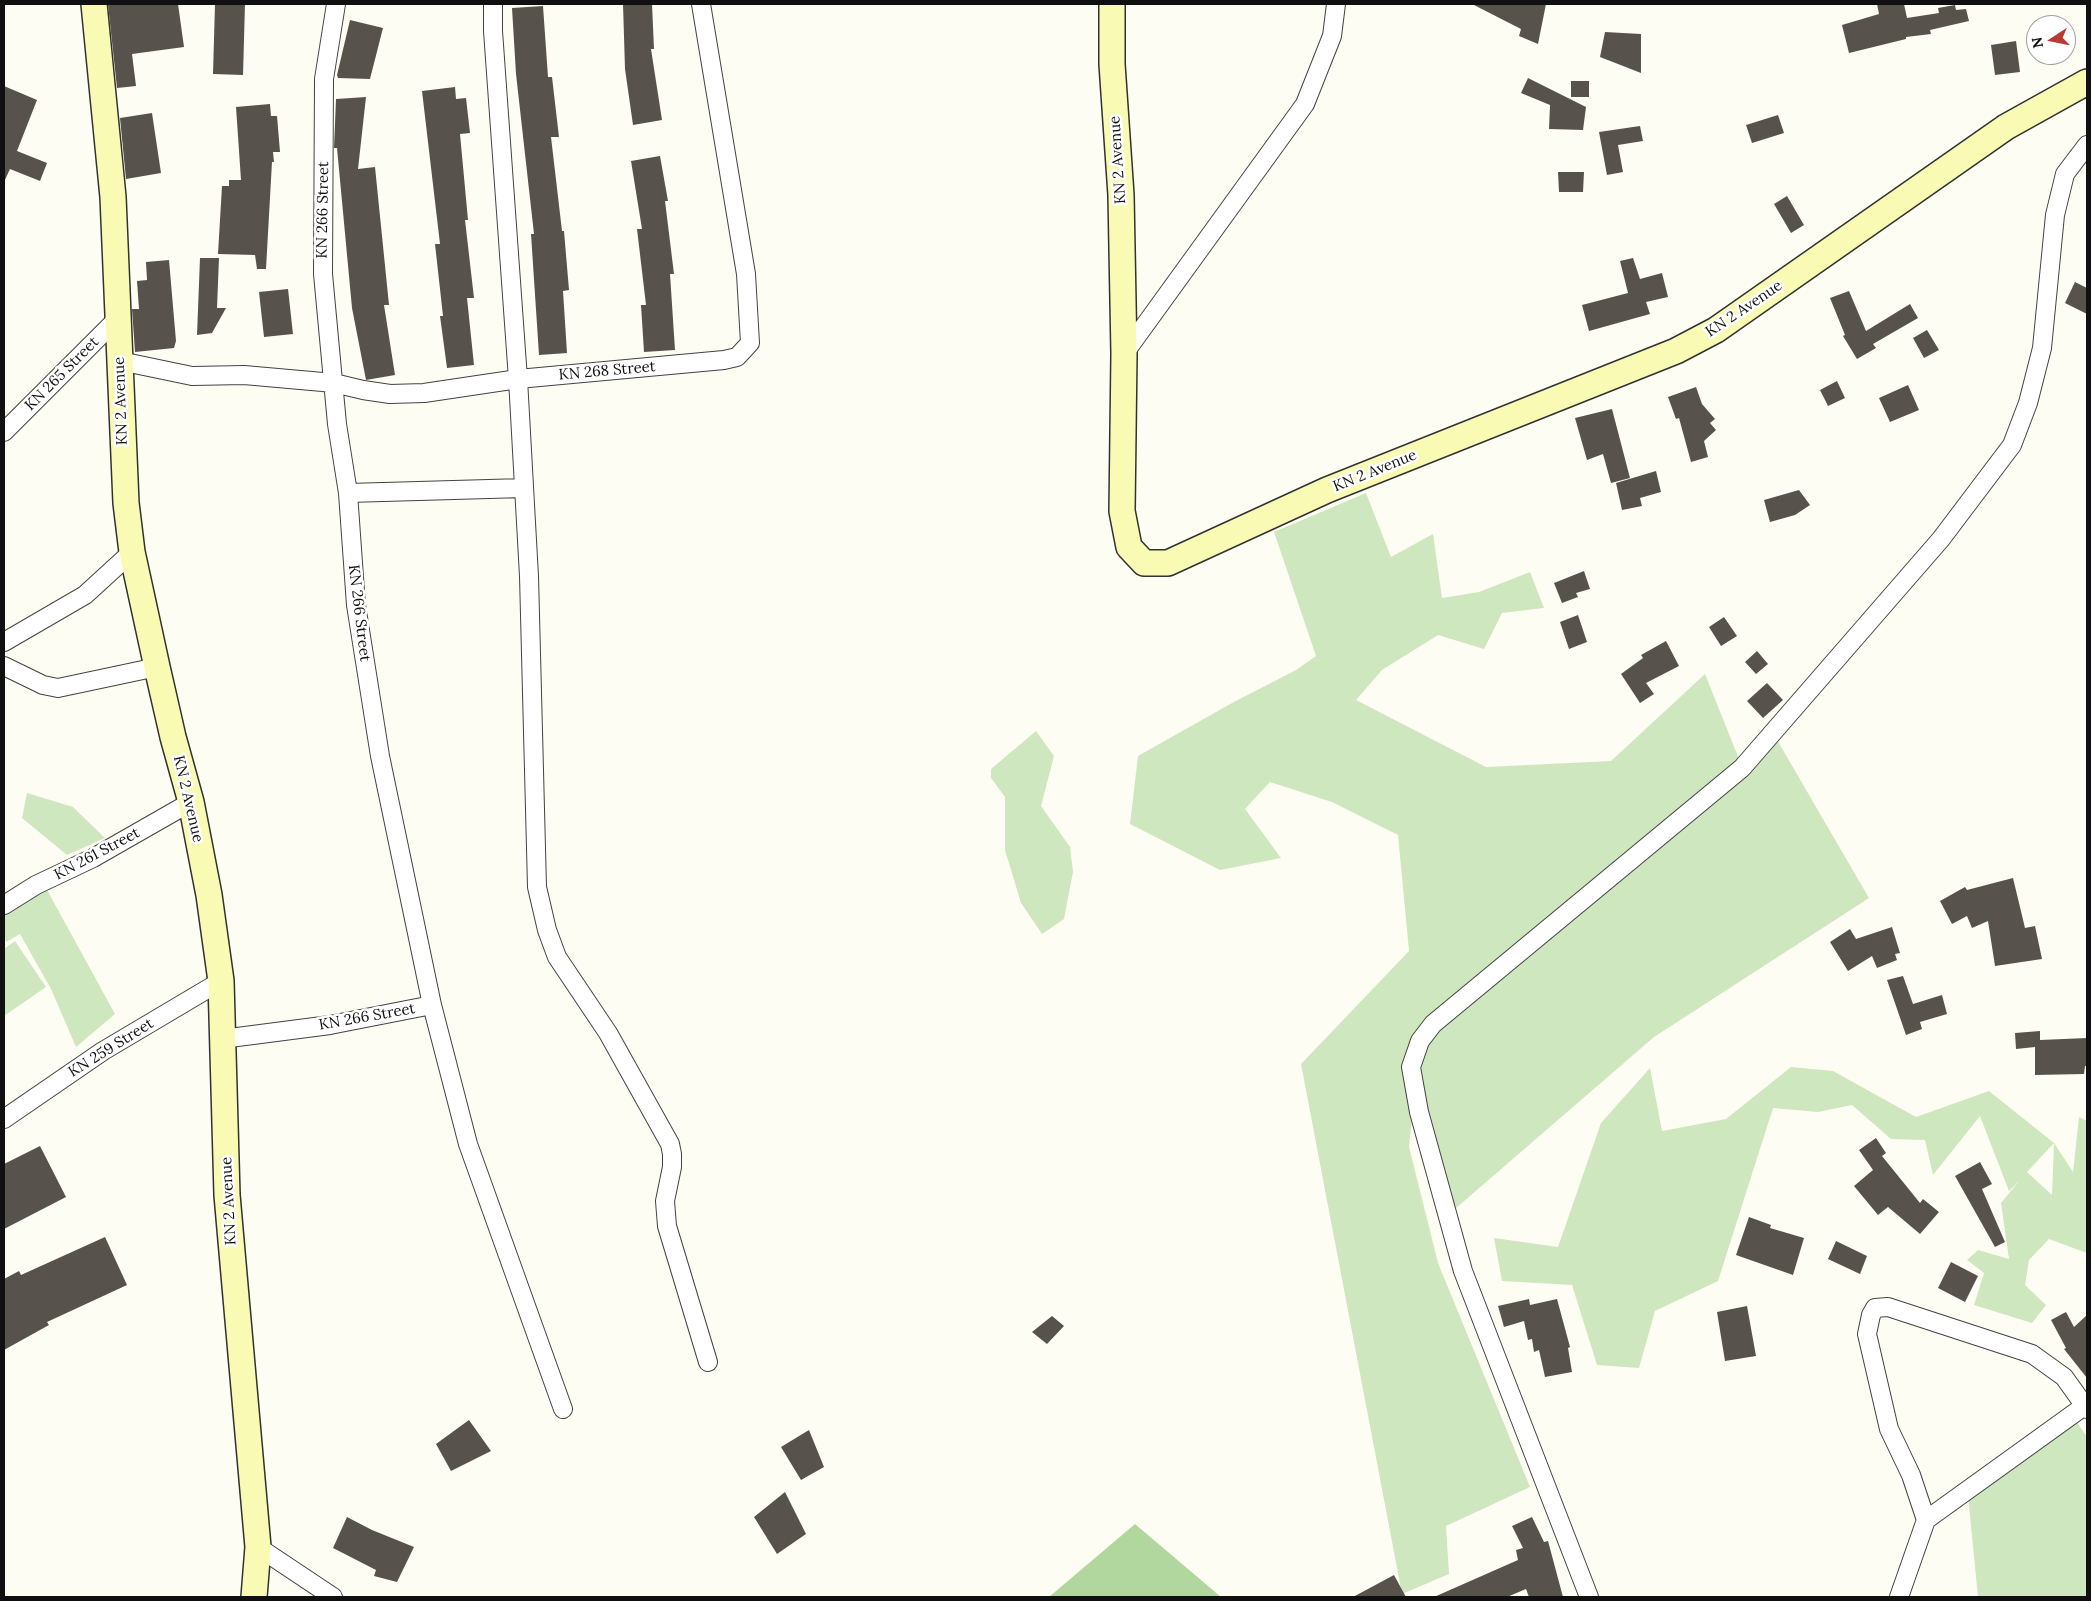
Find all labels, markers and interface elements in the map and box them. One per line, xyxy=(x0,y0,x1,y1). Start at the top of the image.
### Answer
north arrow xyxy=(2026,15,2076,65)
text: N xyxy=(2027,36,2047,50)
street label: KN 2 Avenue xyxy=(1106,115,1130,205)
street label: KN 266 Street xyxy=(313,161,333,259)
street label: KN 2 Avenue xyxy=(1702,277,1786,341)
street label: KN 265 Street xyxy=(21,333,103,415)
street label: KN 2 Avenue xyxy=(110,356,132,446)
street label: KN 268 Street xyxy=(558,358,656,384)
street label: KN 2 Avenue xyxy=(1331,446,1419,496)
street label: KN 266 Street xyxy=(344,564,374,662)
street label: KN 2 Avenue xyxy=(169,754,207,844)
street label: KN 261 Street xyxy=(51,824,143,884)
street label: KN 266 Street xyxy=(317,1000,417,1034)
street label: KN 259 Street xyxy=(65,1015,157,1081)
street label: KN 2 Avenue xyxy=(218,1156,240,1246)

